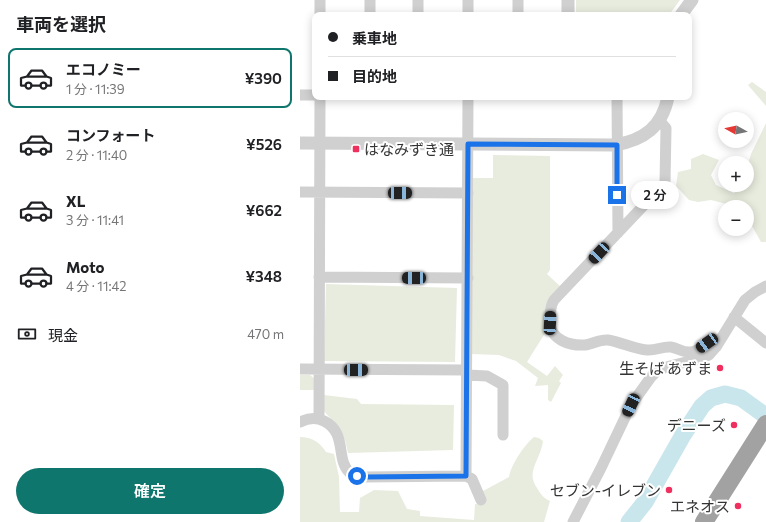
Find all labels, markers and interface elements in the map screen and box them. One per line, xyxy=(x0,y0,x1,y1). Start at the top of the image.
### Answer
text: 車両を選択 xyxy=(16,13,106,35)
text: 乗車地 xyxy=(352,29,397,47)
icon: car xyxy=(18,60,54,96)
text: エコノミー xyxy=(66,60,141,78)
text: 目的地 xyxy=(352,67,397,85)
text: ¥390 xyxy=(245,69,282,87)
text: 1 分 · 11:39 xyxy=(66,81,125,97)
north arrow xyxy=(718,112,754,148)
map controls xyxy=(718,112,754,236)
icon: car xyxy=(18,126,54,162)
text: コンフォート xyxy=(66,126,156,144)
text: ¥526 xyxy=(246,135,282,153)
place label: はなみずき通 xyxy=(364,140,454,158)
marker: はなみずき通 xyxy=(351,144,361,154)
text: 2 分 · 11:40 xyxy=(66,147,127,163)
button: + xyxy=(718,156,754,192)
callout: 2 分 xyxy=(631,181,679,209)
route end xyxy=(608,186,626,204)
car xyxy=(388,187,412,199)
text: 2 分 xyxy=(644,187,666,203)
icon: car xyxy=(18,192,54,228)
text: XL xyxy=(66,192,85,210)
button: − xyxy=(718,200,754,236)
text: ¥662 xyxy=(246,201,282,219)
text: 3 分 · 11:41 xyxy=(66,212,124,228)
car xyxy=(586,240,612,266)
icon: car xyxy=(18,258,54,294)
text: Moto xyxy=(66,258,105,276)
text: ¥348 xyxy=(245,267,282,285)
car xyxy=(402,272,426,284)
text: 4 分 · 11:42 xyxy=(66,278,126,294)
car xyxy=(543,311,557,335)
icon: cash xyxy=(16,323,38,345)
text: 現金 xyxy=(48,326,78,344)
text: 470 m xyxy=(247,326,284,342)
car xyxy=(694,331,720,355)
place label: 生そば あずま xyxy=(619,359,712,377)
marker: 生そば あずま xyxy=(715,363,725,373)
car xyxy=(344,364,368,376)
car xyxy=(620,392,642,418)
place label: デニーズ xyxy=(667,416,726,434)
marker: デニーズ xyxy=(729,420,739,430)
route start xyxy=(348,467,366,485)
button: 確定 xyxy=(16,468,284,514)
place label: セブン-イレブン xyxy=(550,481,661,499)
marker: セブン-イレブン xyxy=(664,485,674,495)
place label: エネオス xyxy=(670,497,730,515)
marker: エネオス xyxy=(733,501,743,511)

